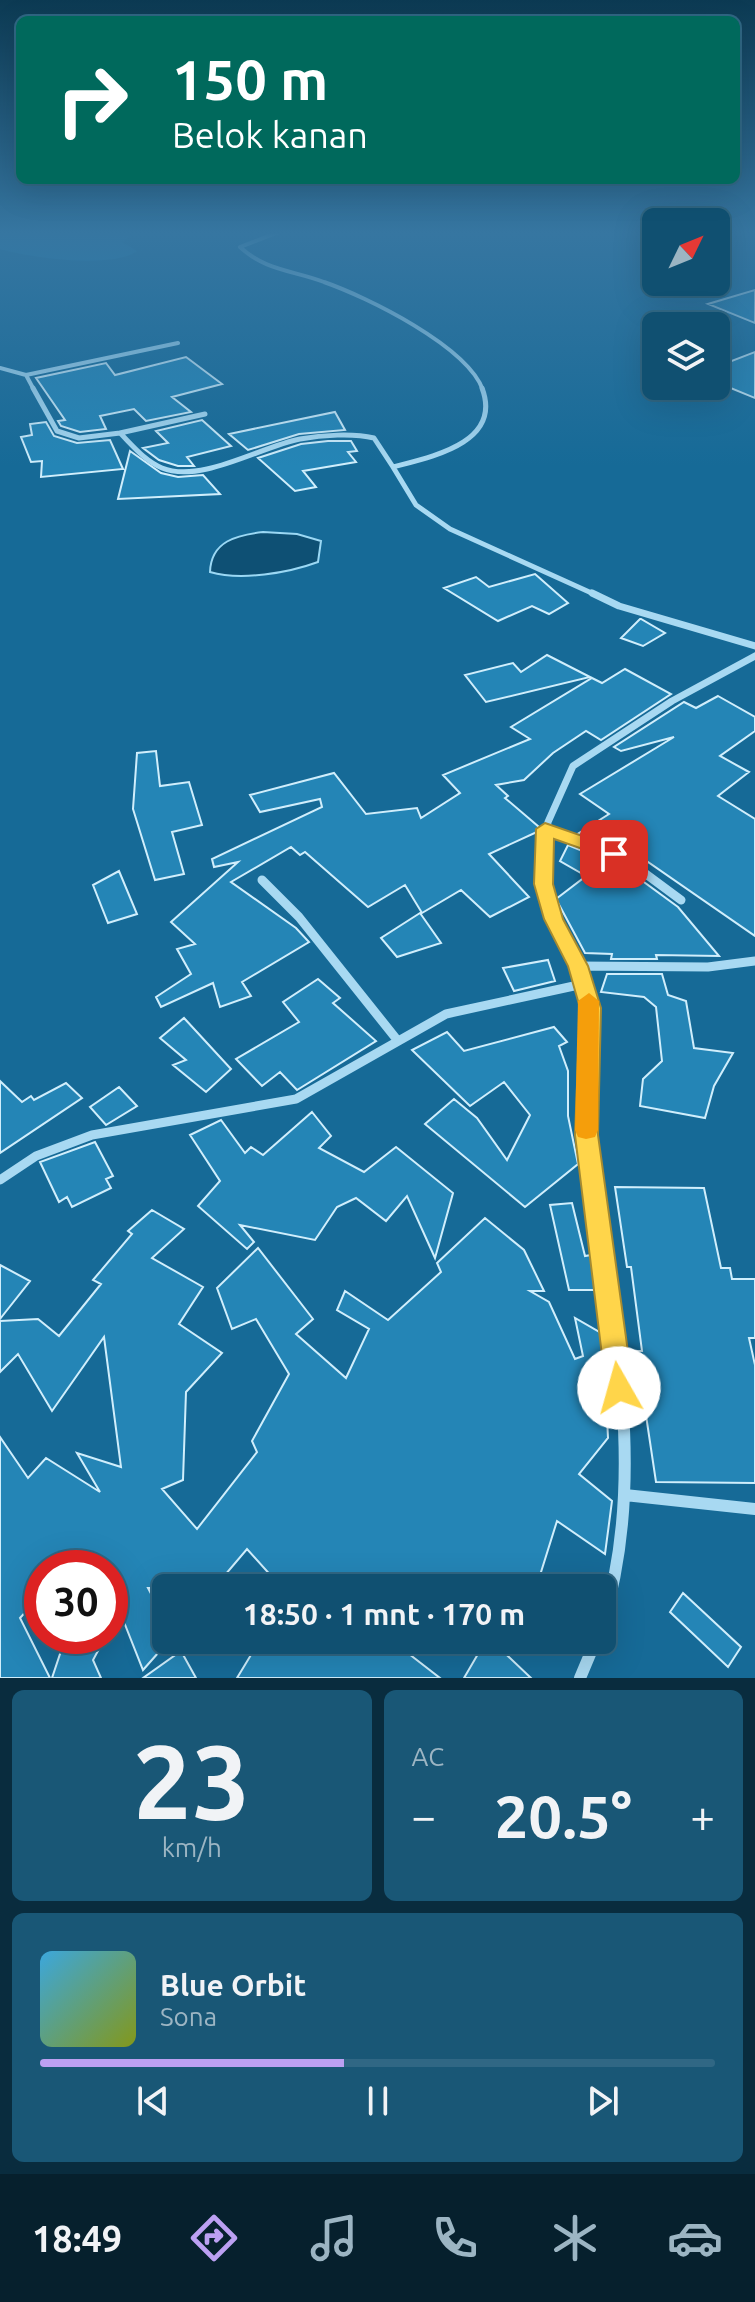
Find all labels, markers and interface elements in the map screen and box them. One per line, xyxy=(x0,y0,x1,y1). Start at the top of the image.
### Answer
icon: right xyxy=(40,48,144,152)
text: 150 m xyxy=(172,48,328,111)
text: Belok kanan xyxy=(172,114,368,155)
north arrow xyxy=(642,208,730,296)
map controls xyxy=(642,208,730,400)
button: layers xyxy=(642,312,730,400)
pin xyxy=(580,820,648,888)
icon: arrive xyxy=(592,832,636,876)
position arrow xyxy=(577,1346,661,1430)
speed limit sign: 30 xyxy=(24,1550,128,1654)
text: 18:50 · 1 mnt · 170 m xyxy=(243,1597,525,1631)
text: 23 xyxy=(133,1722,250,1839)
text: AC xyxy=(412,1742,444,1771)
text: 20.5° xyxy=(495,1782,632,1849)
text: − xyxy=(412,1791,436,1840)
text: + xyxy=(690,1791,715,1840)
text: km/h xyxy=(162,1833,222,1862)
text: Blue Orbit xyxy=(160,1968,306,2002)
text: Sona xyxy=(160,2002,217,2031)
icon: previous xyxy=(131,2079,175,2123)
icon: pause xyxy=(356,2079,400,2123)
icon: next xyxy=(581,2079,625,2123)
icon: directions xyxy=(186,2210,242,2266)
icon: music xyxy=(306,2210,362,2266)
icon: phone xyxy=(427,2210,483,2266)
icon: climate xyxy=(547,2210,603,2266)
icon: car xyxy=(667,2210,723,2266)
text: 18:49 xyxy=(32,2218,122,2259)

